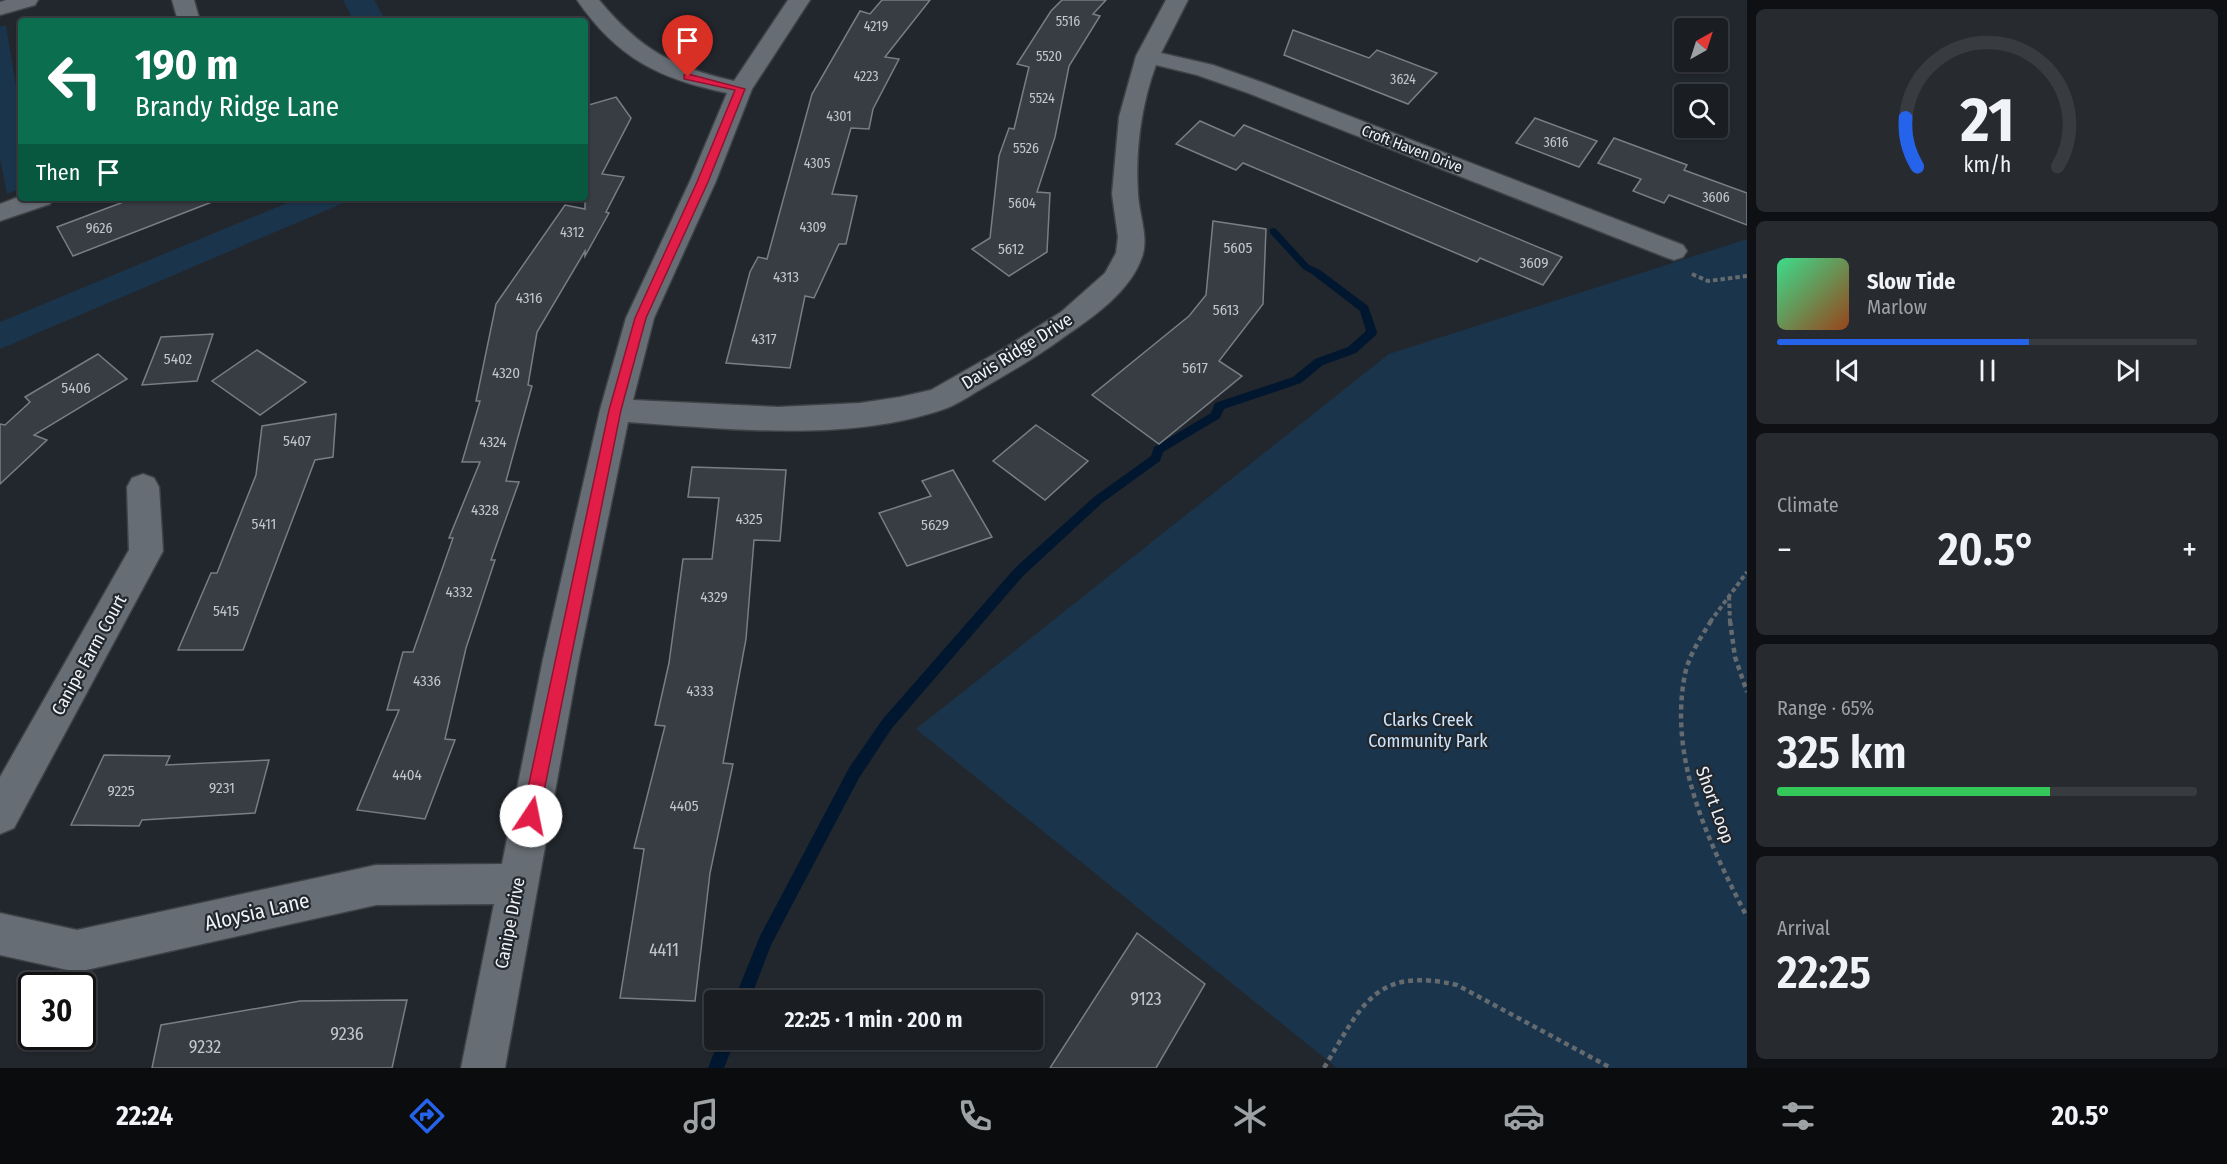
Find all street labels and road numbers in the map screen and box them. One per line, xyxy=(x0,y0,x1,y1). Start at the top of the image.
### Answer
street label: Croft Haven Drive xyxy=(1359,122,1465,176)
street label: Davis Ridge Drive xyxy=(957,308,1077,394)
street label: Canipe Farm Court xyxy=(47,591,131,719)
street label: Short Loop xyxy=(1691,763,1739,847)
street label: Canipe Drive xyxy=(490,875,530,971)
street label: Aloysia Lane xyxy=(202,887,312,937)

